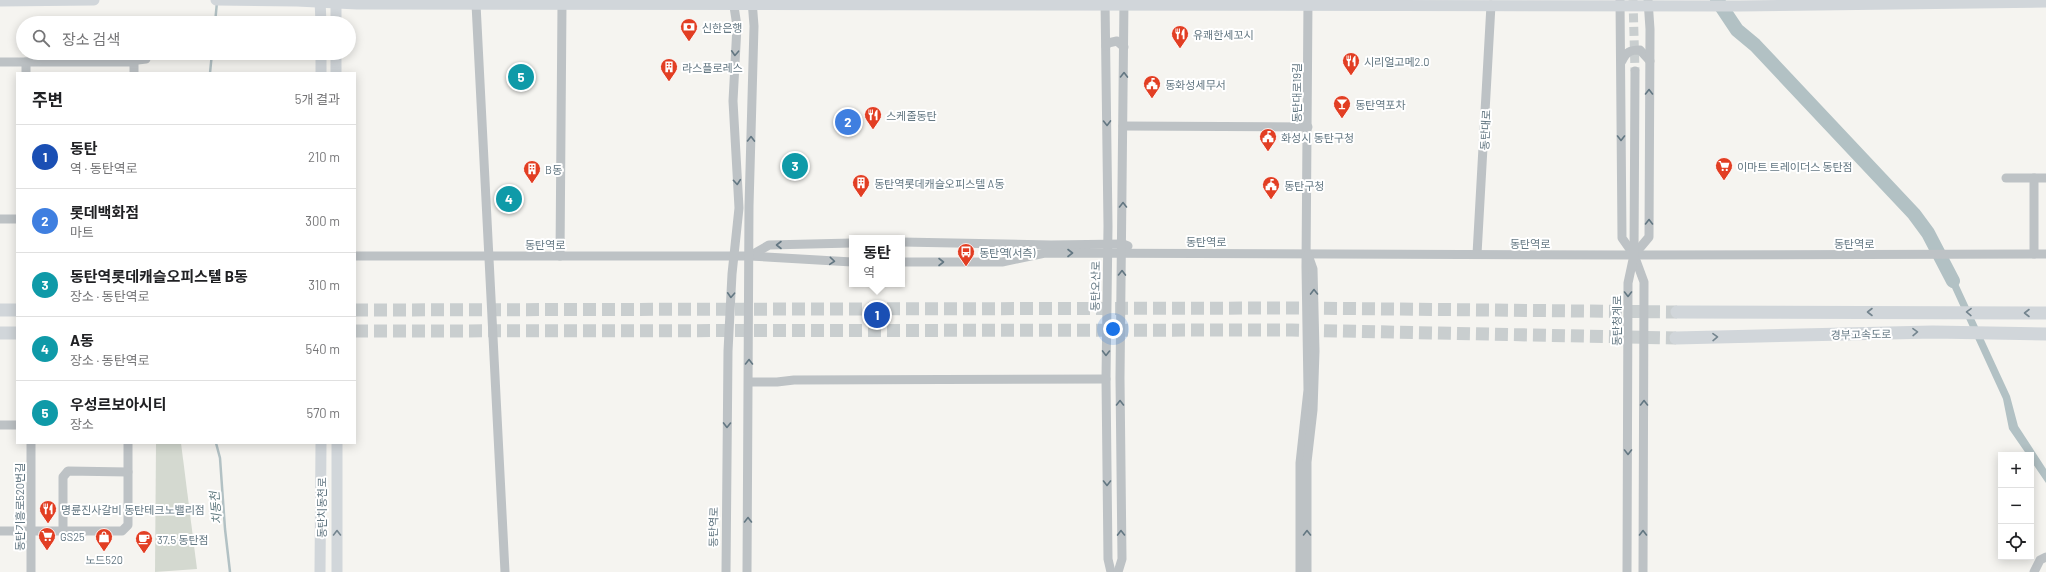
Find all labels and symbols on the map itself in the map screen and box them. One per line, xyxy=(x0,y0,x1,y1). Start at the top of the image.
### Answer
bank icon: 신한은행 xyxy=(679,17,699,42)
place label: 신한은행 xyxy=(702,21,742,34)
restaurant icon: 유쾌한세꼬시 xyxy=(1170,24,1190,49)
place label: 유쾌한세꼬시 xyxy=(1193,28,1254,41)
one-way arrow xyxy=(731,50,740,56)
restaurant icon: 시리얼고메2.0 xyxy=(1341,51,1361,76)
place label: 시리얼고메2.0 xyxy=(1364,55,1429,68)
building icon: 라스플로레스 xyxy=(659,57,679,82)
place label: 라스플로레스 xyxy=(682,61,743,74)
pin: 5 xyxy=(508,62,534,92)
street label: 동탄대로19길 xyxy=(1290,63,1303,123)
one-way arrow xyxy=(1120,72,1128,78)
public building icon: 동화성세무서 xyxy=(1142,74,1162,99)
place label: 동화성세무서 xyxy=(1165,78,1226,91)
one-way arrow xyxy=(1645,89,1653,95)
bar icon: 동탄역포차 xyxy=(1332,94,1352,119)
place label: 동탄역포차 xyxy=(1355,98,1406,111)
restaurant icon: 스케줄동탄 xyxy=(863,105,883,130)
pin: 2 xyxy=(835,107,861,137)
place label: 스케줄동탄 xyxy=(886,109,937,122)
street label: 동탄대로 xyxy=(1477,109,1493,151)
one-way arrow xyxy=(1103,120,1111,126)
public building icon: 화성시 동탄구청 xyxy=(1258,127,1278,152)
place label: 화성시 동탄구청 xyxy=(1281,131,1354,144)
one-way arrow xyxy=(1617,135,1625,141)
one-way arrow xyxy=(747,136,755,142)
pin: 3 xyxy=(782,151,808,181)
supermarket icon: 이마트 트레이더스 동탄점 xyxy=(1714,156,1734,181)
building icon: B동 xyxy=(522,159,542,184)
place label: 이마트 트레이더스 동탄점 xyxy=(1737,160,1853,173)
place label: B동 xyxy=(545,163,562,176)
building icon: 동탄역롯데캐슬오피스텔 A동 xyxy=(851,173,871,198)
public building icon: 동탄구청 xyxy=(1261,175,1281,200)
place label: 동탄역롯데캐슬오피스텔 A동 xyxy=(874,177,1004,190)
one-way arrow xyxy=(733,179,742,185)
place label: 동탄구청 xyxy=(1284,179,1324,192)
pin: 4 xyxy=(496,184,522,214)
one-way arrow xyxy=(1119,202,1127,208)
one-way arrow xyxy=(1645,219,1653,225)
street label: 동탄역로 xyxy=(1186,235,1226,248)
street label: 동탄역로 xyxy=(1510,237,1550,250)
street label: 동탄역로 xyxy=(1834,237,1874,250)
street label: 동탄역로 xyxy=(525,238,565,251)
one-way arrow xyxy=(776,241,782,249)
bus stop icon: 동탄역(서측) xyxy=(956,242,976,267)
place label: 동탄역(서측) xyxy=(979,246,1035,259)
one-way arrow xyxy=(1067,248,1073,257)
one-way arrow xyxy=(829,256,835,265)
one-way arrow xyxy=(938,258,944,266)
street label: 동탄오산로 xyxy=(1088,261,1102,311)
one-way arrow xyxy=(1118,270,1126,276)
one-way arrow xyxy=(1310,289,1318,295)
one-way arrow xyxy=(1624,291,1632,297)
one-way arrow xyxy=(726,292,735,298)
street label: 동탄청계로 xyxy=(1610,296,1623,346)
pin: 1 xyxy=(864,300,890,330)
one-way arrow xyxy=(1867,308,1873,316)
one-way arrow xyxy=(1966,308,1972,316)
one-way arrow xyxy=(2024,309,2030,317)
your location xyxy=(1103,319,1123,339)
street label: 경부고속도로 xyxy=(1831,327,1891,341)
one-way arrow xyxy=(1912,328,1918,336)
one-way arrow xyxy=(1712,333,1718,341)
one-way arrow xyxy=(1102,350,1111,356)
one-way arrow xyxy=(745,359,753,365)
one-way arrow xyxy=(1116,400,1124,406)
one-way arrow xyxy=(1640,400,1648,406)
one-way arrow xyxy=(723,422,731,428)
one-way arrow xyxy=(1624,449,1632,455)
street label: 동탄기흥로520번길 xyxy=(13,463,26,551)
street label: 동탄치동천로 xyxy=(315,478,328,538)
one-way arrow xyxy=(1103,480,1111,486)
water label: 치동천 xyxy=(206,489,223,525)
restaurant icon: 명륜진사갈비 동탄테크노밸리점 xyxy=(38,499,58,524)
place label: 명륜진사갈비 동탄테크노밸리점 xyxy=(61,503,205,516)
street label: 동탄역로 xyxy=(706,507,720,547)
one-way arrow xyxy=(744,517,752,523)
supermarket icon: GS25 xyxy=(37,526,57,551)
shop icon: 노드520 xyxy=(94,527,114,552)
cafe icon: 37.5 동탄점 xyxy=(134,529,154,554)
place label: GS25 xyxy=(60,530,85,543)
one-way arrow xyxy=(333,530,341,536)
one-way arrow xyxy=(1117,530,1125,536)
one-way arrow xyxy=(1303,530,1311,536)
one-way arrow xyxy=(1639,530,1647,536)
place label: 37.5 동탄점 xyxy=(157,533,209,546)
place label: 노드520 xyxy=(85,553,123,566)

